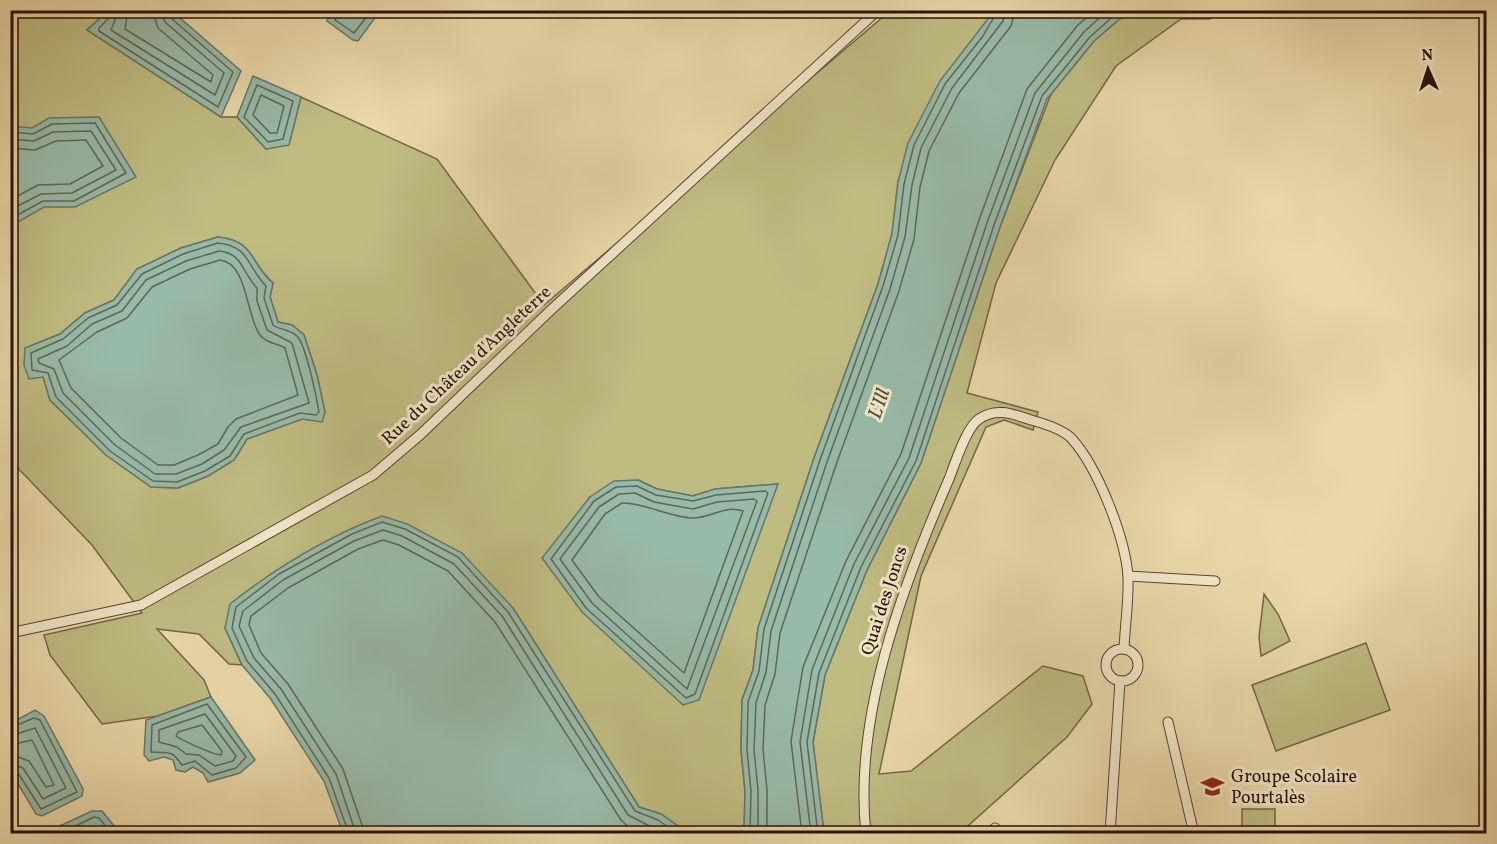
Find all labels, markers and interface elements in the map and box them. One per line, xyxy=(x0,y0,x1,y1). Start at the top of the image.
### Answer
north arrow xyxy=(1398,39,1458,99)
text: N xyxy=(1421,45,1434,67)
street label: Rue du Château d'Angleterre xyxy=(377,281,557,451)
water label: L'Ill xyxy=(862,385,898,423)
street label: Quai des Joncs xyxy=(856,543,914,659)
place label: Groupe Scolaire Pourtalès xyxy=(1231,765,1357,811)
school or university icon: Groupe Scolaire Pourtalès xyxy=(1200,774,1226,800)

